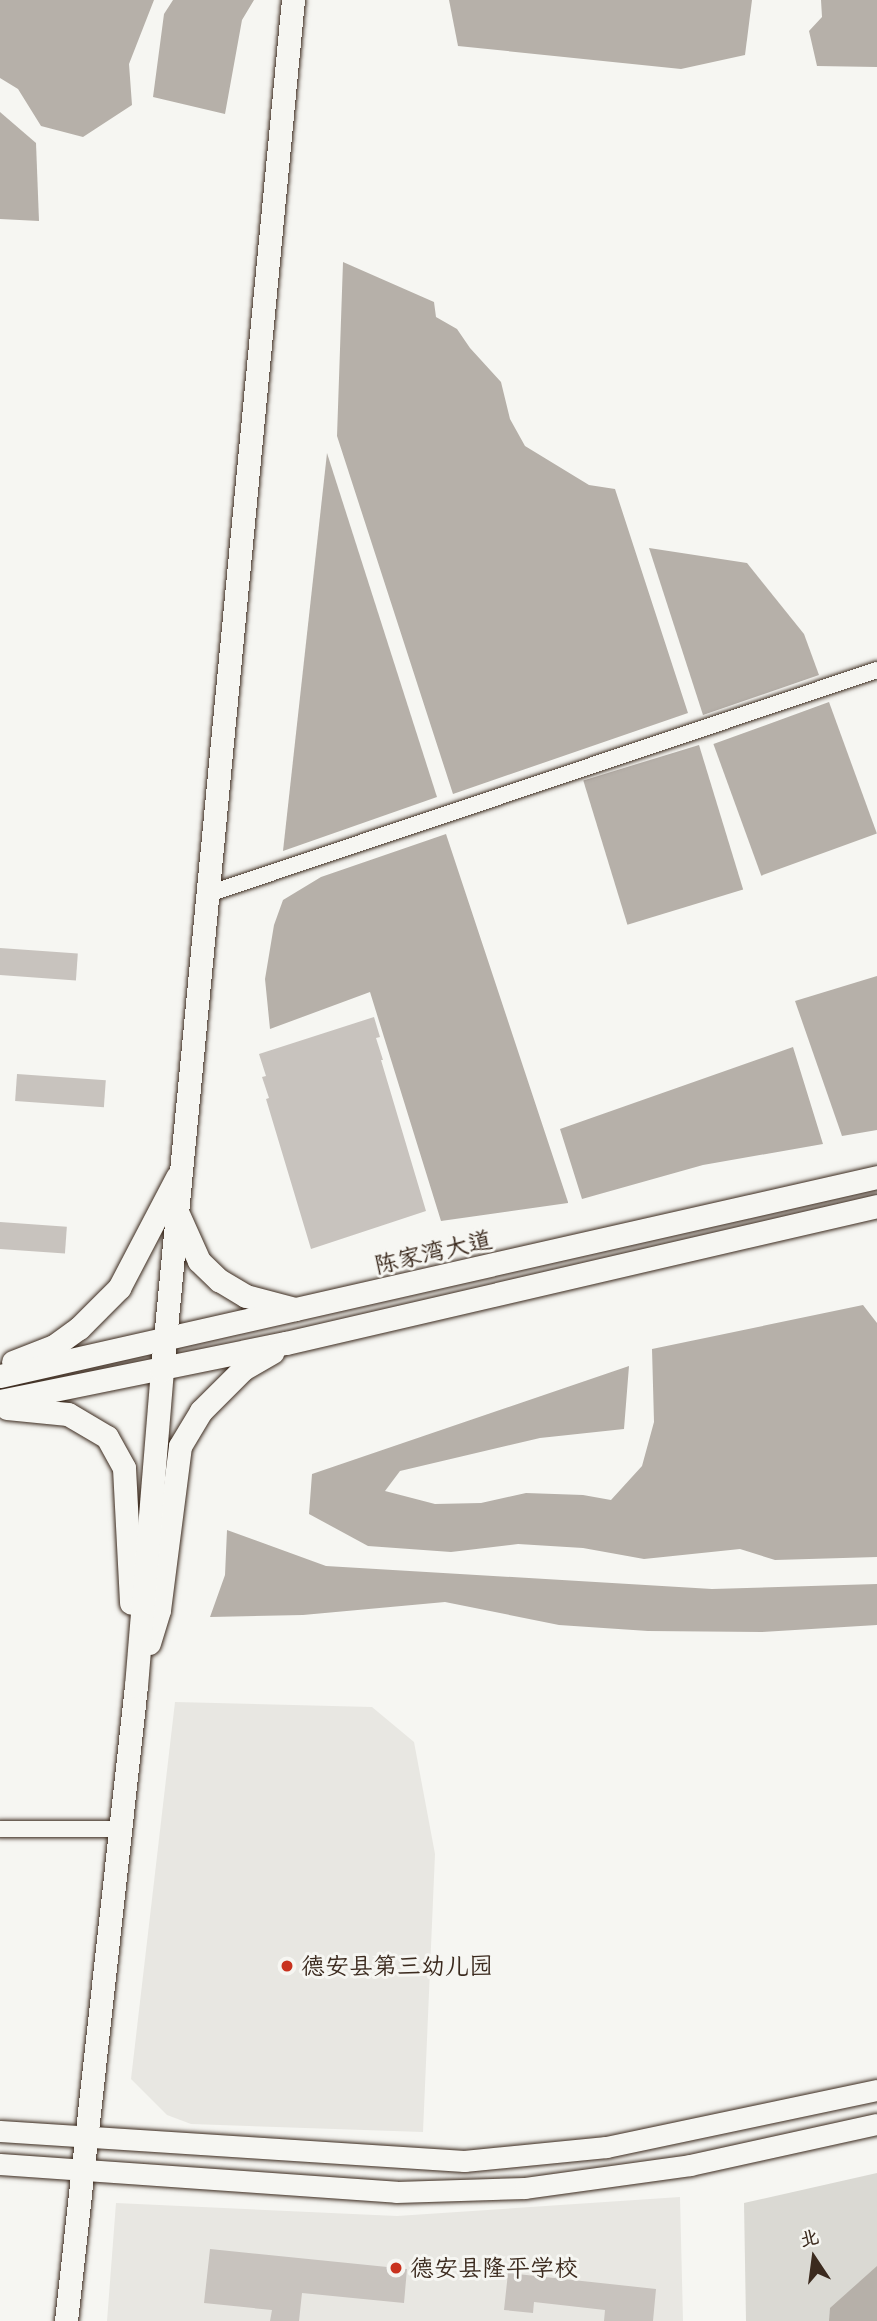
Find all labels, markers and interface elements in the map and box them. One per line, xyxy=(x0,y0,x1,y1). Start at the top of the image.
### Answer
street label: 陈家湾大道 xyxy=(371,1224,495,1280)
place label: 德安县第三幼儿园 xyxy=(301,1952,493,1980)
marker: 德安县第三幼儿园 xyxy=(279,1958,295,1974)
north arrow xyxy=(779,2223,849,2293)
text: 北 xyxy=(797,2223,821,2252)
place label: 德安县隆平学校 xyxy=(410,2254,578,2282)
marker: 德安县隆平学校 xyxy=(388,2260,404,2276)

